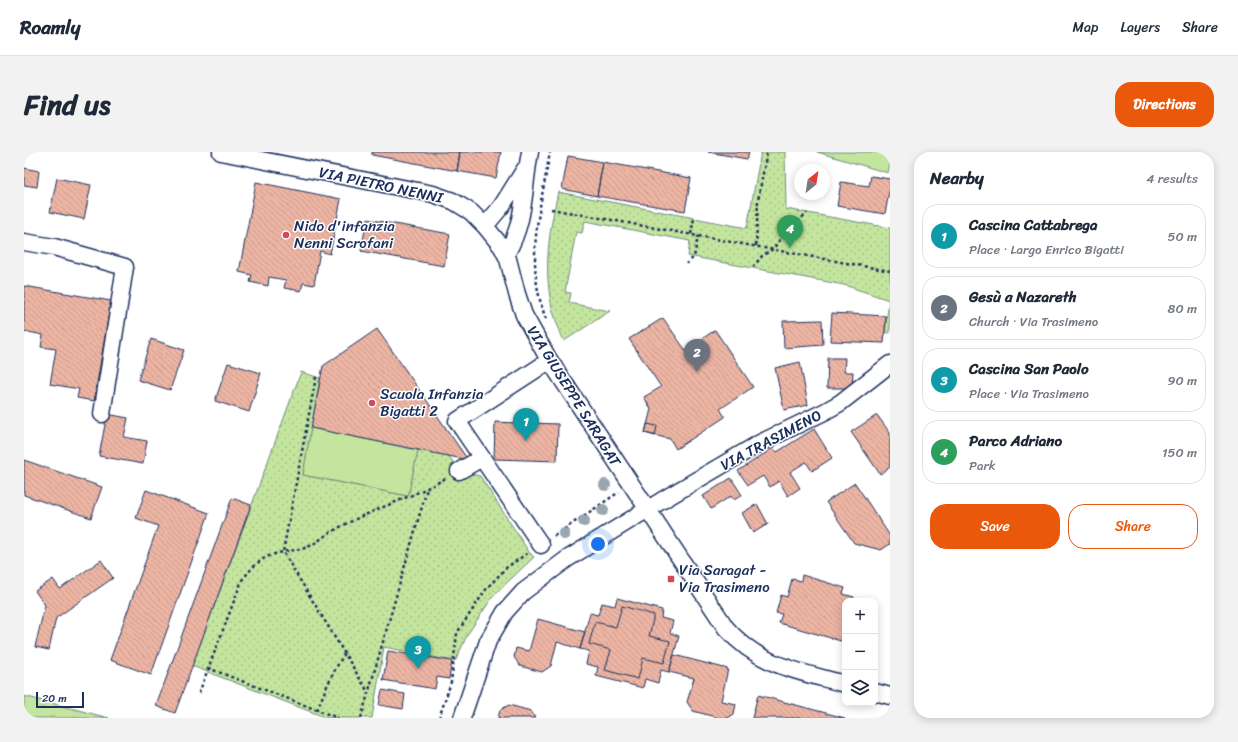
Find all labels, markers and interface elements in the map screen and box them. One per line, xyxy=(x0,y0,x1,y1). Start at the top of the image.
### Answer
text: Roamly xyxy=(20,11,80,44)
text: Map xyxy=(1073,15,1098,40)
text: Layers xyxy=(1120,15,1160,40)
text: Share xyxy=(1182,15,1218,40)
text: Find us xyxy=(24,80,111,129)
button: Directions xyxy=(1115,82,1214,127)
street label: VIA PIETRO NENNI xyxy=(317,159,446,211)
text: Nearby xyxy=(930,163,984,193)
north arrow xyxy=(794,164,830,200)
text: 4 results xyxy=(1146,167,1198,190)
text: Cascina Cattabrega xyxy=(969,212,1098,238)
place label: Nido d'infanzia Nenni Scrofani xyxy=(294,213,395,256)
pin: 4 xyxy=(777,215,803,248)
text: 1 xyxy=(941,225,947,248)
text: 50 m xyxy=(1167,225,1197,248)
marker: Nido d'infanzia Nenni Scrofani xyxy=(281,230,291,240)
text: Place · Largo Enrico Bigatti xyxy=(969,238,1124,261)
text: Gesù a Nazareth xyxy=(969,284,1077,310)
text: 2 xyxy=(940,297,948,320)
text: 80 m xyxy=(1168,297,1197,320)
text: Church · Via Trasimeno xyxy=(969,310,1098,333)
street label: VIA GIUSEPPE SARAGAT xyxy=(520,320,629,473)
pin: 2 xyxy=(684,339,710,372)
text: Cascina San Paolo xyxy=(969,356,1089,382)
text: 3 xyxy=(940,369,948,392)
text: 90 m xyxy=(1167,369,1197,392)
place label: Scuola Infanzia Bigatti 2 xyxy=(380,381,484,424)
text: Place · Via Trasimeno xyxy=(969,382,1089,405)
marker: Scuola Infanzia Bigatti 2 xyxy=(367,398,377,408)
street label: VIA TRASIMENO xyxy=(715,402,827,478)
pin: 1 xyxy=(513,408,539,441)
text: Parco Adriano xyxy=(969,428,1062,454)
text: 4 xyxy=(940,441,948,464)
text: 150 m xyxy=(1162,441,1197,464)
text: Park xyxy=(969,454,996,477)
button: Save xyxy=(930,504,1060,549)
button: Share xyxy=(1068,504,1198,549)
your location xyxy=(588,534,608,554)
place label: Via Saragat - Via Trasimeno xyxy=(679,557,770,600)
marker: Via Saragat - Via Trasimeno xyxy=(666,574,676,584)
map controls xyxy=(842,598,878,706)
button: + xyxy=(842,598,878,634)
button: − xyxy=(842,634,878,670)
pin: 3 xyxy=(405,636,431,669)
button: layers xyxy=(842,670,878,706)
text: 20 m xyxy=(42,689,67,708)
scale bar xyxy=(36,690,84,709)

